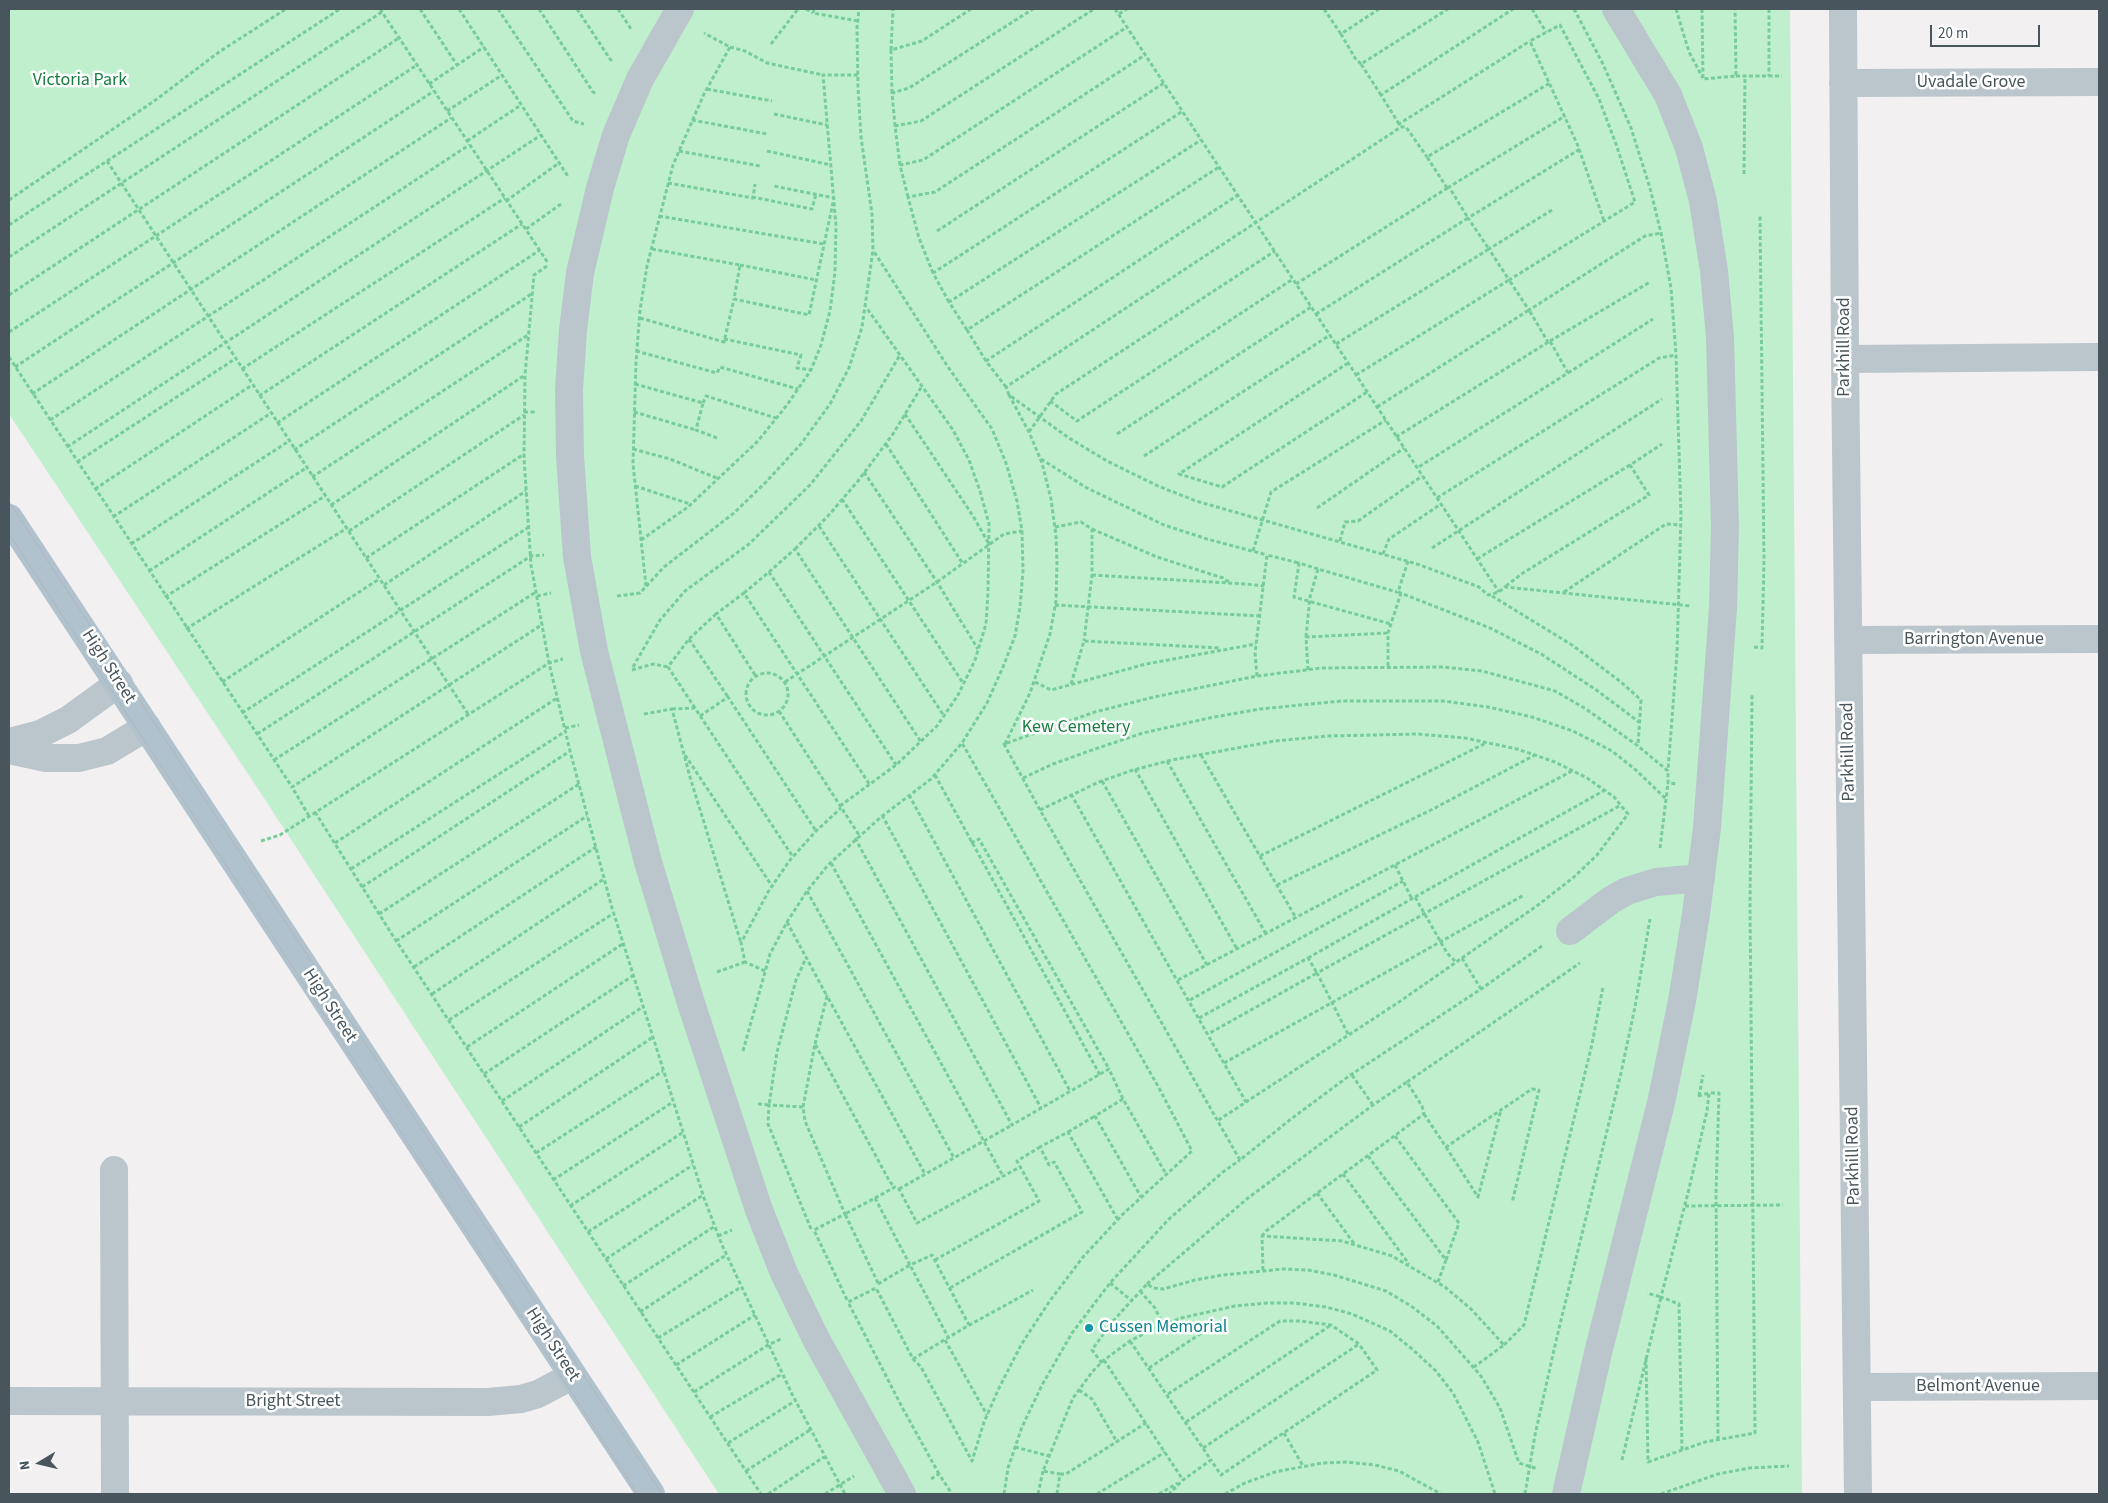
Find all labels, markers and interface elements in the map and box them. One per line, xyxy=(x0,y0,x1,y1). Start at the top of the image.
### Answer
scale bar xyxy=(1933,15,2043,47)
text: 20 m xyxy=(1938,23,1968,44)
park label: Victoria Park xyxy=(33,70,127,92)
street label: Uvadale Grove xyxy=(1916,72,2026,94)
street label: Parkhill Road xyxy=(1834,297,1856,397)
street label: High Street xyxy=(76,626,140,708)
street label: Barrington Avenue xyxy=(1904,629,2044,651)
street label: Parkhill Road xyxy=(1837,702,1861,802)
park label: Kew Cemetery xyxy=(1022,717,1130,739)
street label: High Street xyxy=(297,965,361,1047)
street label: Parkhill Road xyxy=(1842,1106,1866,1206)
street label: High Street xyxy=(520,1304,584,1386)
place label: Cussen Memorial xyxy=(1099,1317,1227,1339)
marker: Cussen Memorial xyxy=(1083,1322,1095,1334)
street label: Belmont Avenue xyxy=(1916,1376,2040,1398)
street label: Bright Street xyxy=(246,1391,340,1413)
north arrow xyxy=(15,1438,65,1488)
text: N xyxy=(15,1459,36,1472)

